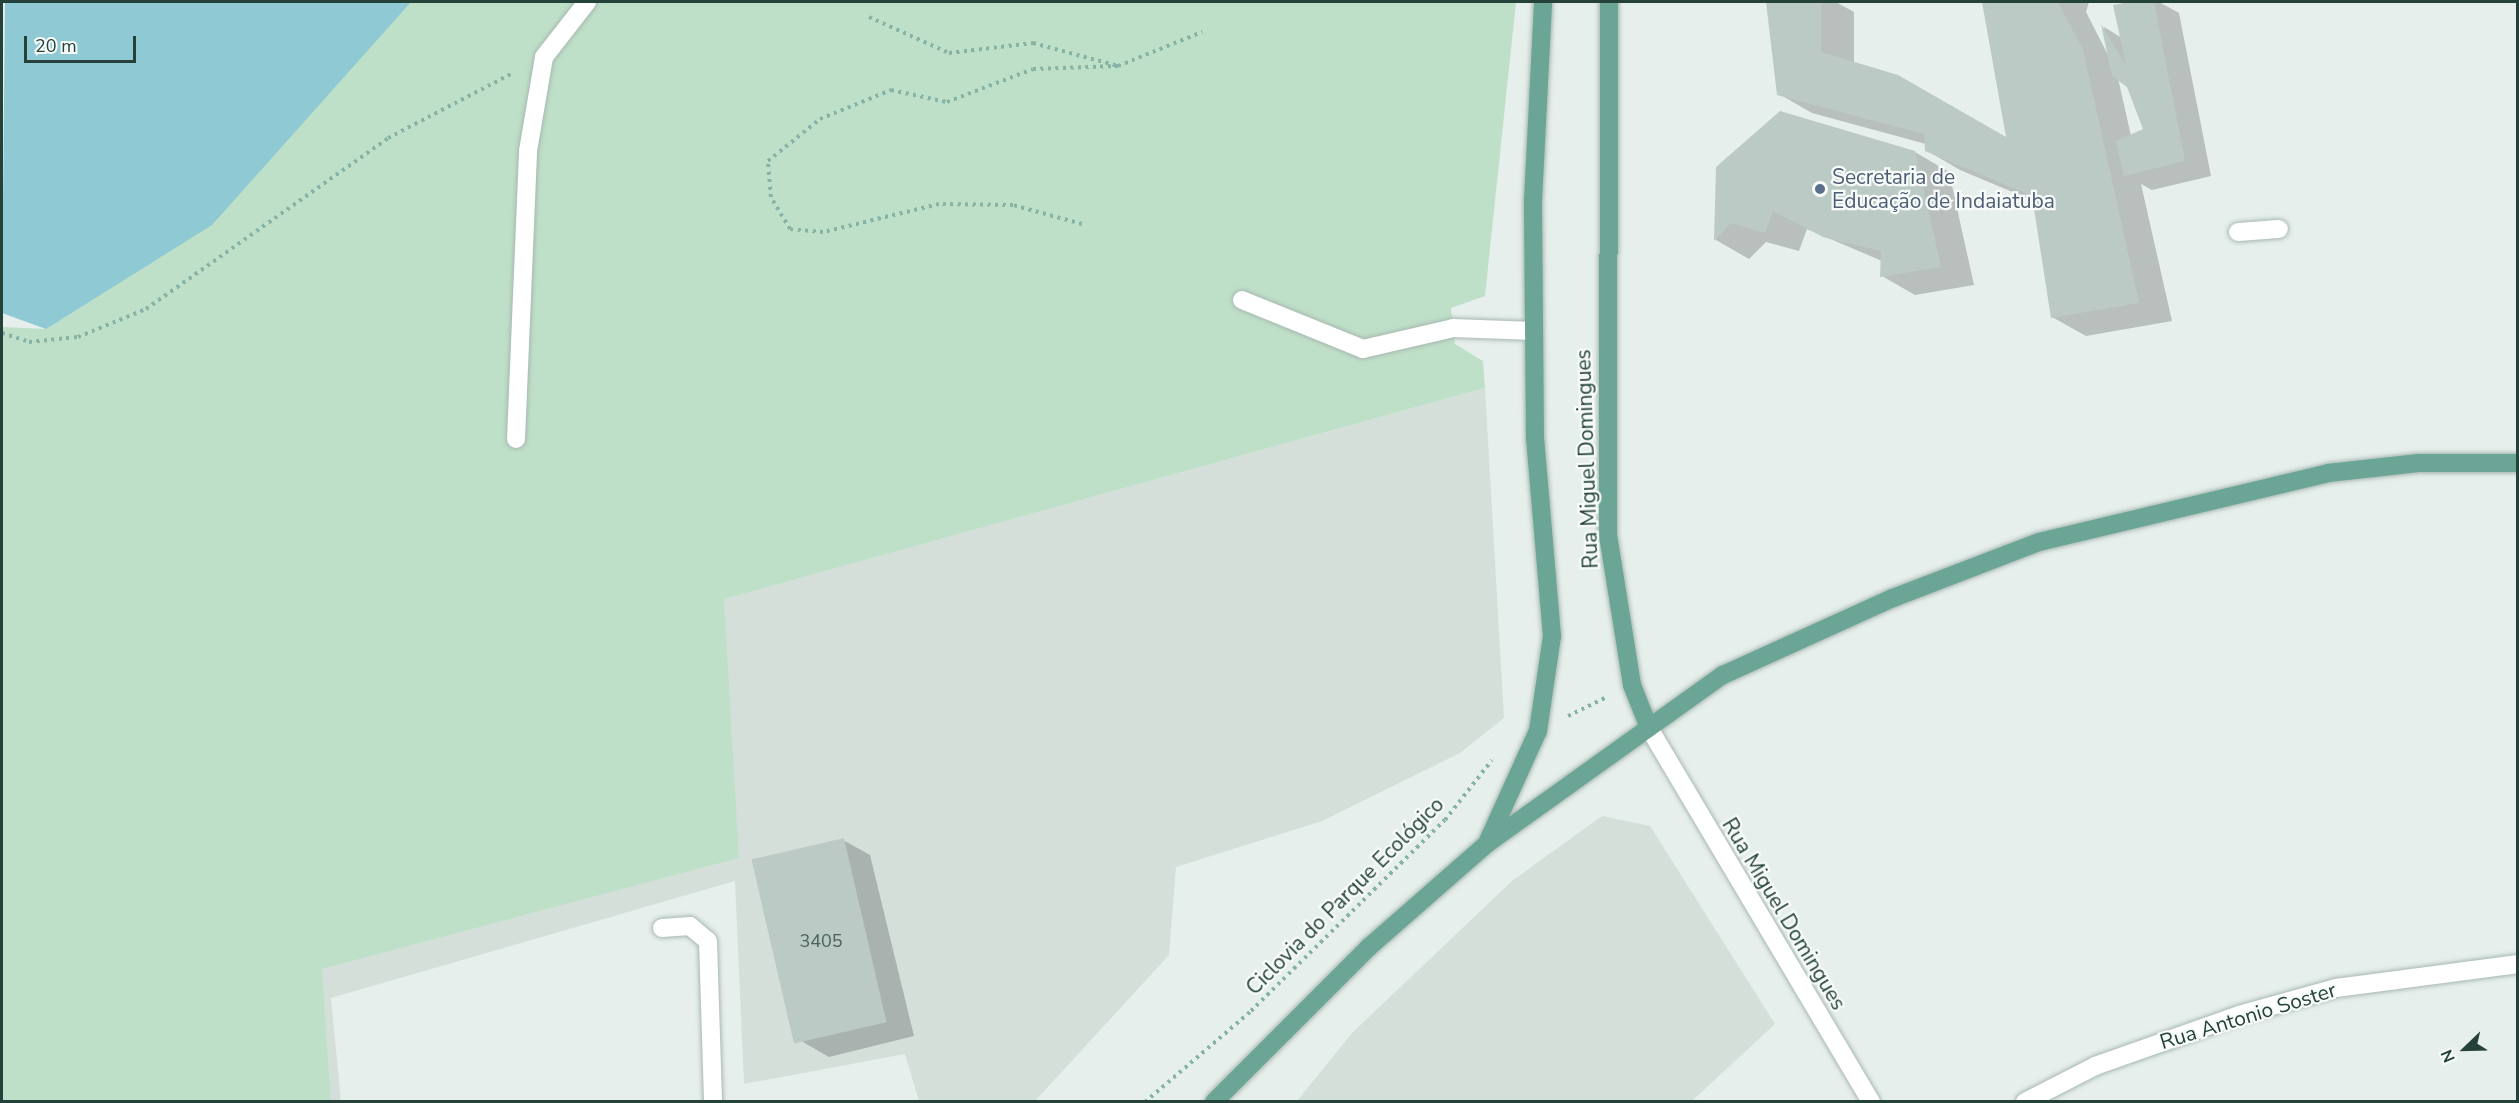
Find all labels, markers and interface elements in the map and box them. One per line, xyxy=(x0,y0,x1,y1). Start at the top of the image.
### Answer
scale bar xyxy=(27,24,140,62)
text: 20 m xyxy=(35,34,77,58)
place label: Secretaria de Educação de Indaiatuba xyxy=(1832,164,2055,214)
marker: Secretaria de Educação de Indaiatuba xyxy=(1813,182,1827,196)
street label: Rua Miguel Domingues xyxy=(1571,349,1603,569)
street label: Ciclovia do Parque Ecológico xyxy=(1241,792,1449,1000)
street label: Rua Miguel Domingues xyxy=(1717,813,1851,1015)
house number: 3405 xyxy=(799,930,843,952)
street label: Rua Antonio Soster xyxy=(2157,977,2339,1055)
north arrow xyxy=(2435,1019,2495,1079)
text: N xyxy=(2436,1046,2461,1066)

